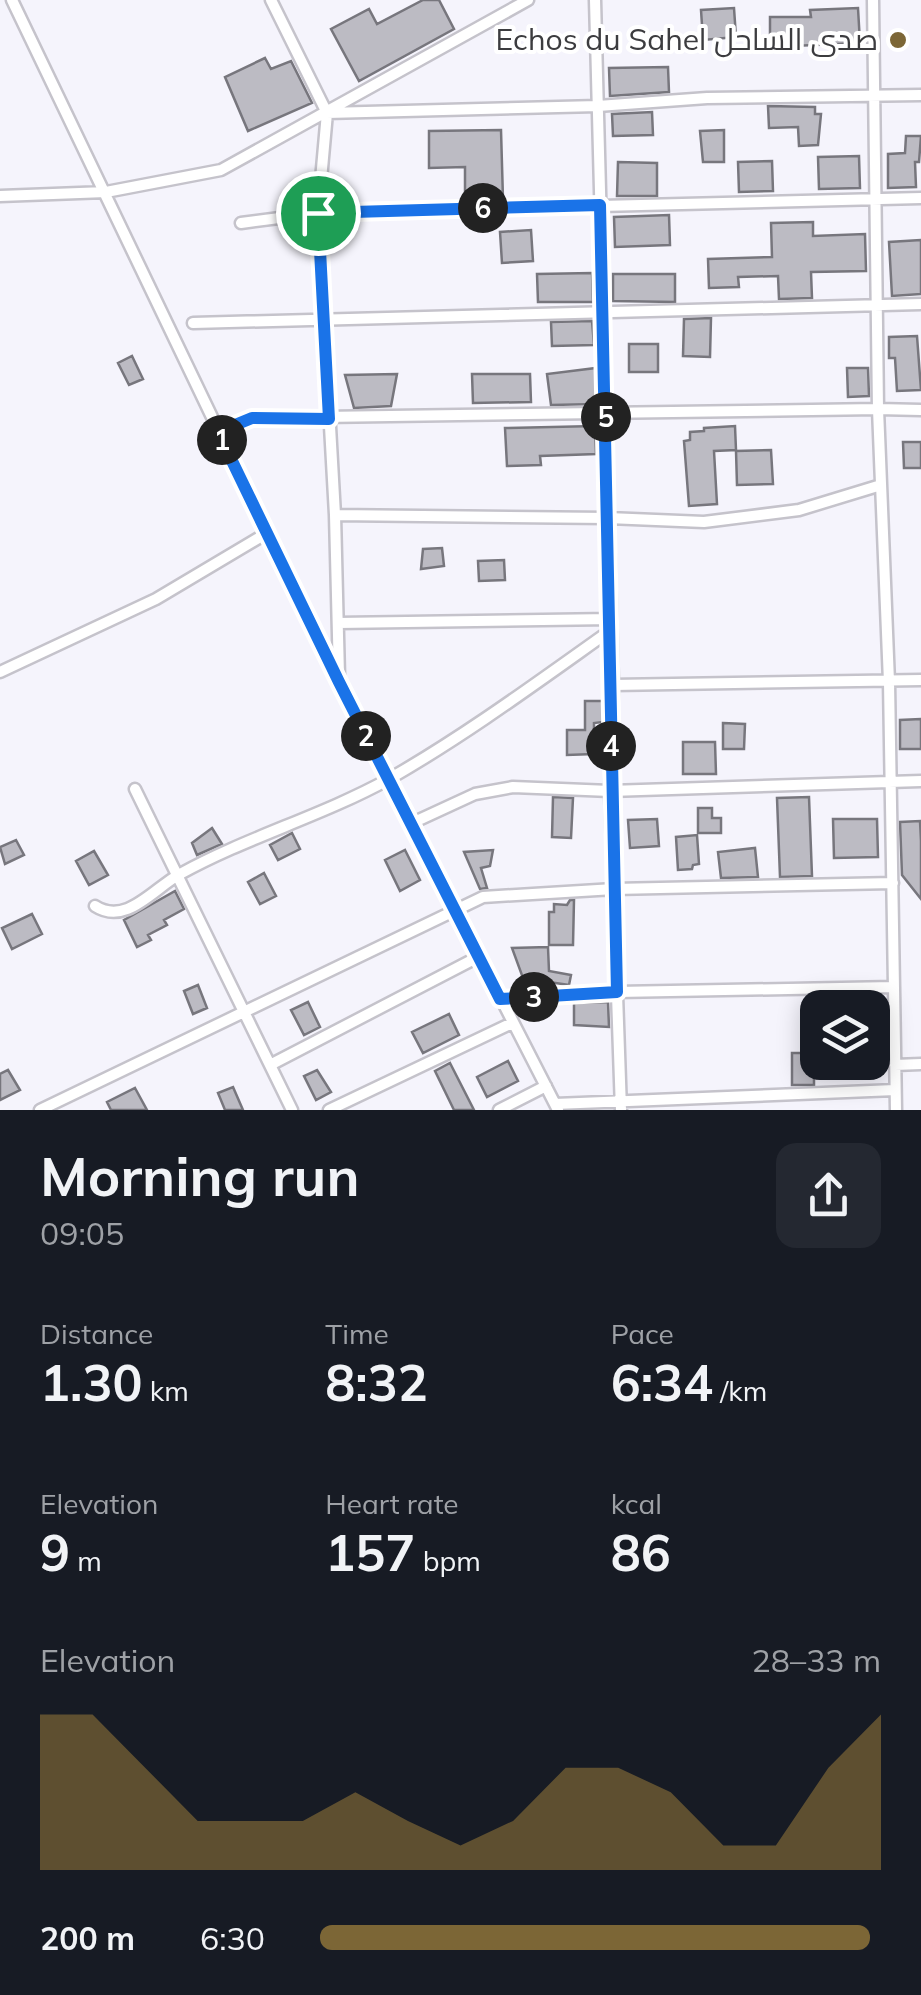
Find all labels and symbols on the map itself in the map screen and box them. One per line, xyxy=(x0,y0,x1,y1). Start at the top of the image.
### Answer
place label: Echos du Sahel صدى الساحل xyxy=(496,20,878,58)
marker: Echos du Sahel صدى الساحل xyxy=(887,29,909,51)
pin xyxy=(276,171,361,256)
pin: 6 xyxy=(458,183,508,233)
pin: 5 xyxy=(581,392,631,442)
pin: 1 xyxy=(197,415,247,465)
pin: 2 xyxy=(341,711,391,761)
pin: 4 xyxy=(586,721,636,771)
pin: 3 xyxy=(509,972,559,1022)

